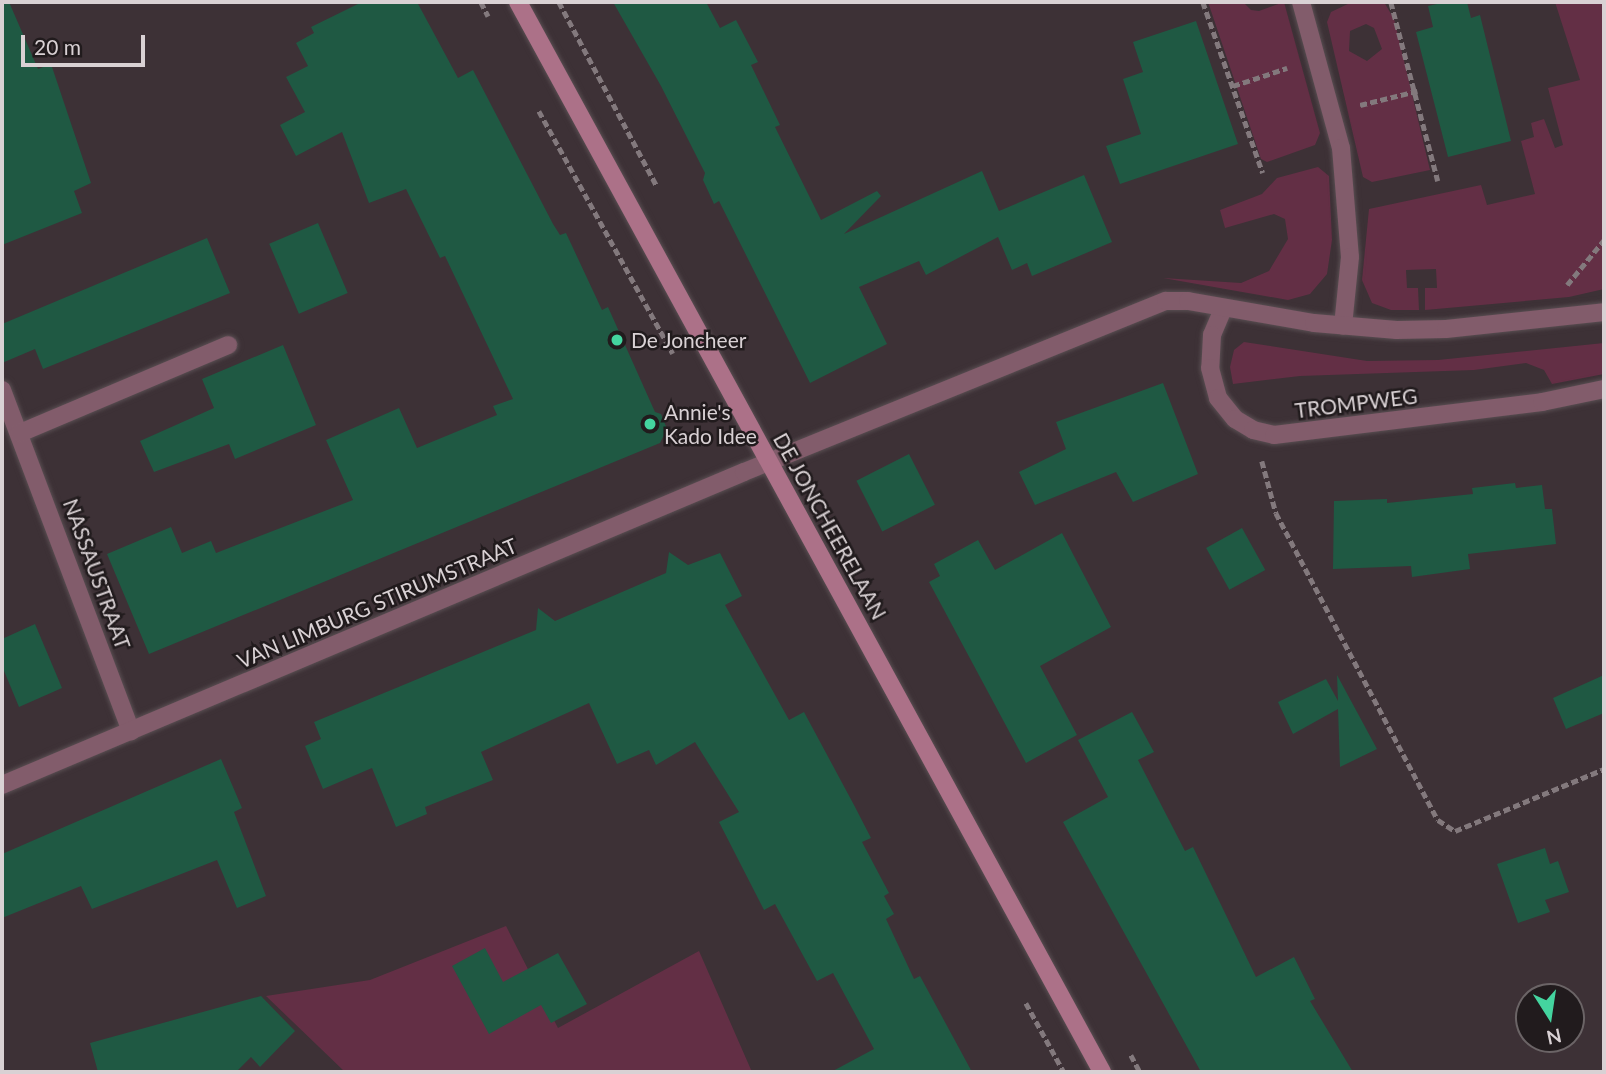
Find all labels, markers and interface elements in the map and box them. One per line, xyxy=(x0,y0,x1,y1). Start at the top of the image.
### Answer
scale bar xyxy=(24,21,149,65)
text: 20 m xyxy=(34,34,81,59)
place label: De Joncheer xyxy=(631,327,747,353)
marker: De Joncheer xyxy=(609,332,625,348)
street label: TROMPWEG xyxy=(1293,383,1419,423)
place label: Annie's Kado Idee xyxy=(664,399,757,449)
marker: Annie's Kado Idee xyxy=(642,416,658,432)
street label: DE JONCHEERELAAN xyxy=(768,428,892,624)
street label: NASSAUSTRAAT xyxy=(58,495,136,653)
street label: VAN LIMBURG STIRUMSTRAAT xyxy=(233,532,521,674)
north arrow xyxy=(1515,983,1585,1053)
text: N xyxy=(1545,1024,1564,1050)

